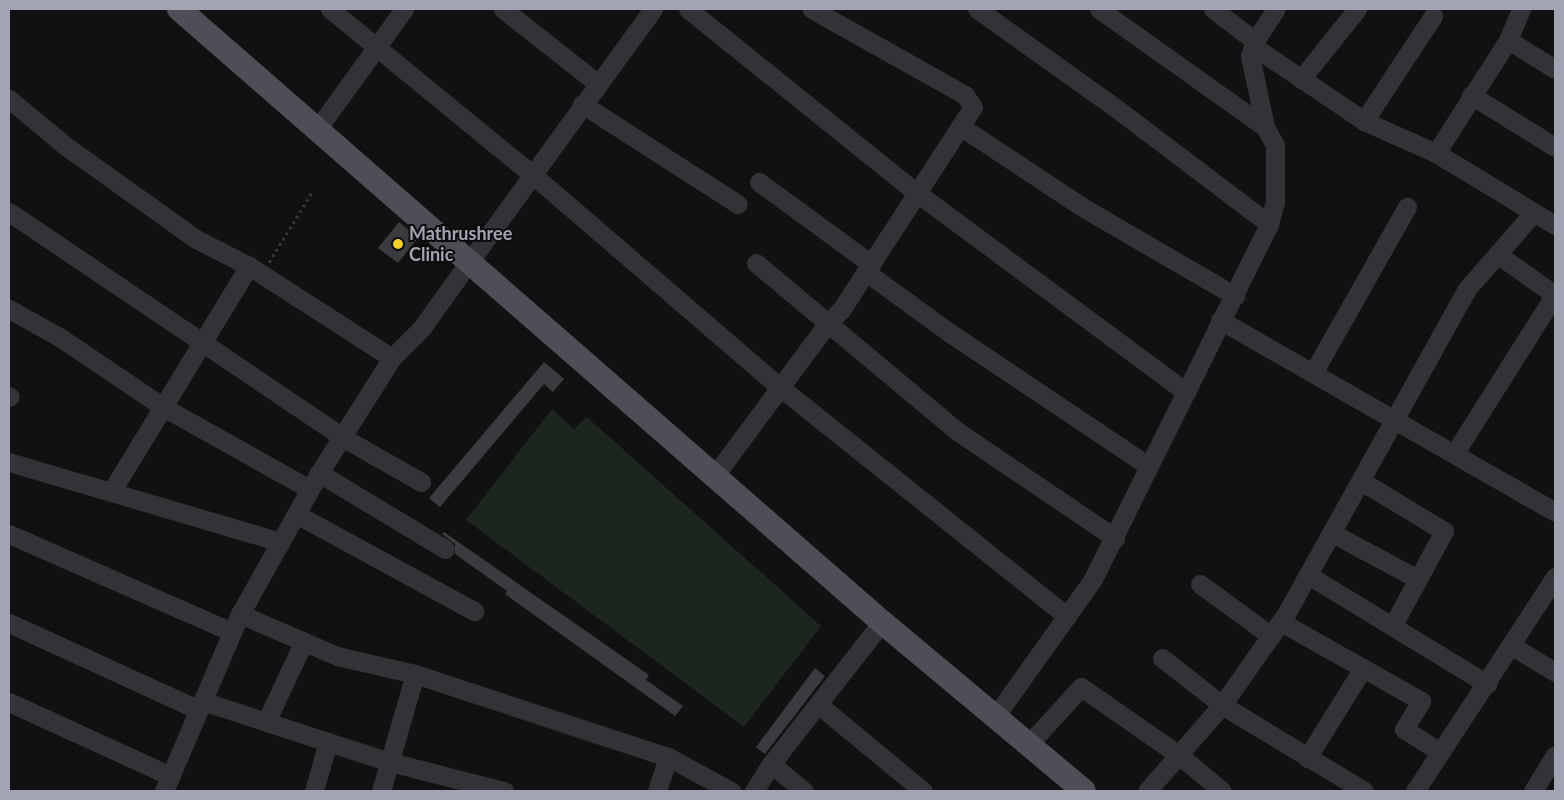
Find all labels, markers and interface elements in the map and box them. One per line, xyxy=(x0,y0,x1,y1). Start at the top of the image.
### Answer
place label: Mathrushree Clinic xyxy=(409,223,512,266)
marker: Mathrushree Clinic xyxy=(391,237,405,251)

